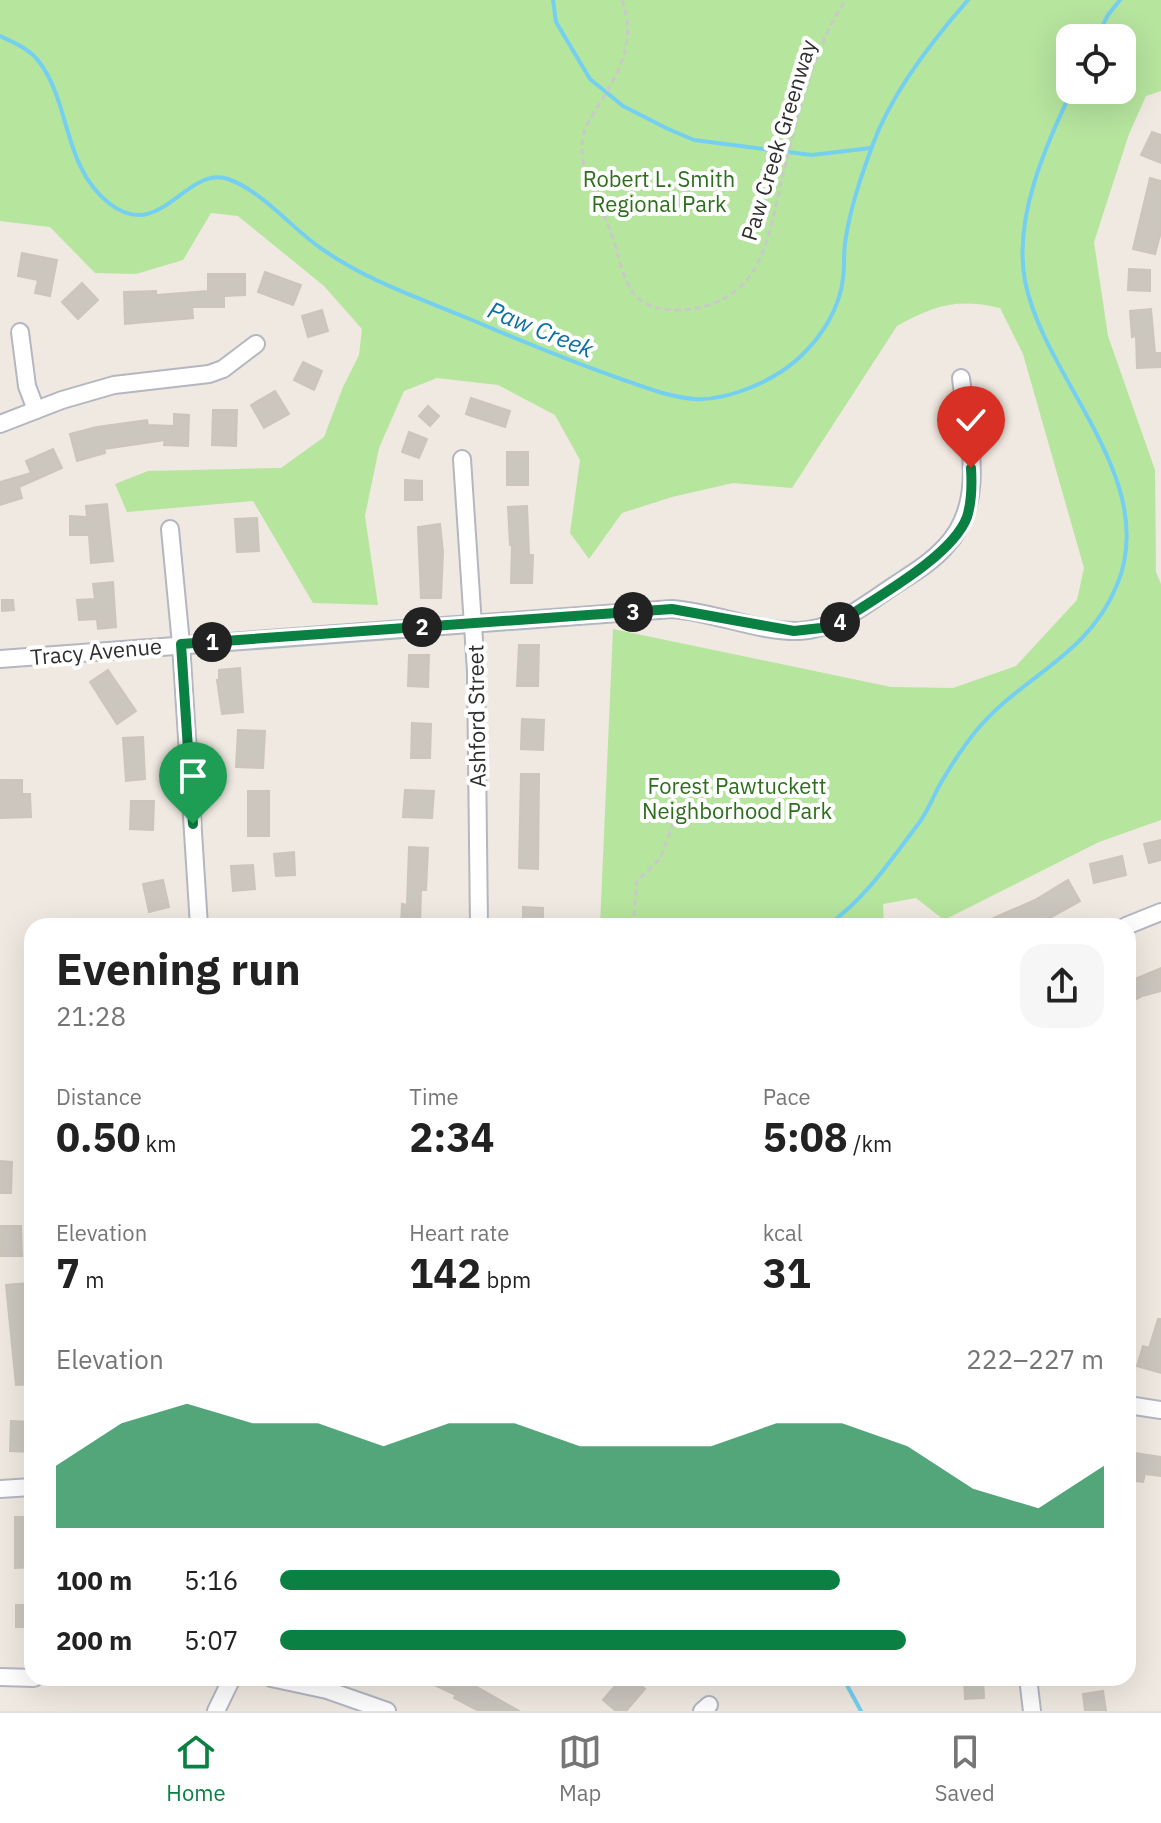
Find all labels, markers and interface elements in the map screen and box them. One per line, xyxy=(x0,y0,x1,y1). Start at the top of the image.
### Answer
map controls xyxy=(1056,24,1136,104)
button: locate xyxy=(1056,24,1136,104)
street label: Paw Creek Greenway xyxy=(734,36,822,244)
park label: Robert L. Smith Regional Park xyxy=(583,164,735,218)
water label: Paw Creek xyxy=(483,293,599,365)
pin xyxy=(937,386,1005,468)
icon: check xyxy=(949,398,993,442)
pin: 3 xyxy=(613,592,653,632)
text: 3 xyxy=(626,597,640,626)
pin: 4 xyxy=(820,602,860,642)
pin: 2 xyxy=(402,607,442,647)
text: 4 xyxy=(833,607,847,636)
text: 2 xyxy=(415,612,429,641)
pin: 1 xyxy=(192,622,232,662)
text: 1 xyxy=(205,627,219,656)
street label: Tracy Avenue xyxy=(29,631,163,671)
street label: Ashford Street xyxy=(460,644,492,788)
pin xyxy=(159,742,227,824)
icon: arrive xyxy=(171,754,215,798)
park label: Forest Pawtuckett Neighborhood Park xyxy=(642,771,832,825)
text: Evening run xyxy=(56,940,301,997)
button: share xyxy=(1020,944,1104,1028)
text: 21:28 xyxy=(56,999,126,1033)
text: Distance xyxy=(56,1082,142,1111)
text: Time xyxy=(409,1082,459,1111)
text: Pace xyxy=(763,1082,811,1111)
text: 0.50 xyxy=(56,1111,140,1163)
text: 2:34 xyxy=(409,1111,495,1163)
text: 5:08 xyxy=(763,1111,848,1163)
text: km xyxy=(140,1129,176,1158)
text: /km xyxy=(848,1129,892,1158)
text: Elevation xyxy=(56,1218,147,1247)
text: Heart rate xyxy=(409,1218,509,1247)
text: kcal xyxy=(763,1218,803,1247)
text: 7 xyxy=(56,1247,80,1299)
text: 142 xyxy=(409,1247,481,1299)
text: 31 xyxy=(763,1247,811,1299)
text: m xyxy=(80,1265,104,1294)
text: bpm xyxy=(481,1265,531,1294)
text: Elevation xyxy=(56,1342,164,1376)
text: 222–227 m xyxy=(966,1342,1104,1376)
text: 100 m xyxy=(56,1563,132,1597)
text: 5:16 xyxy=(184,1563,238,1597)
text: 200 m xyxy=(56,1623,132,1657)
text: 5:07 xyxy=(184,1623,238,1657)
tab: Home xyxy=(166,1730,226,1807)
tab: Map xyxy=(558,1730,602,1807)
tab: Saved xyxy=(935,1730,995,1807)

